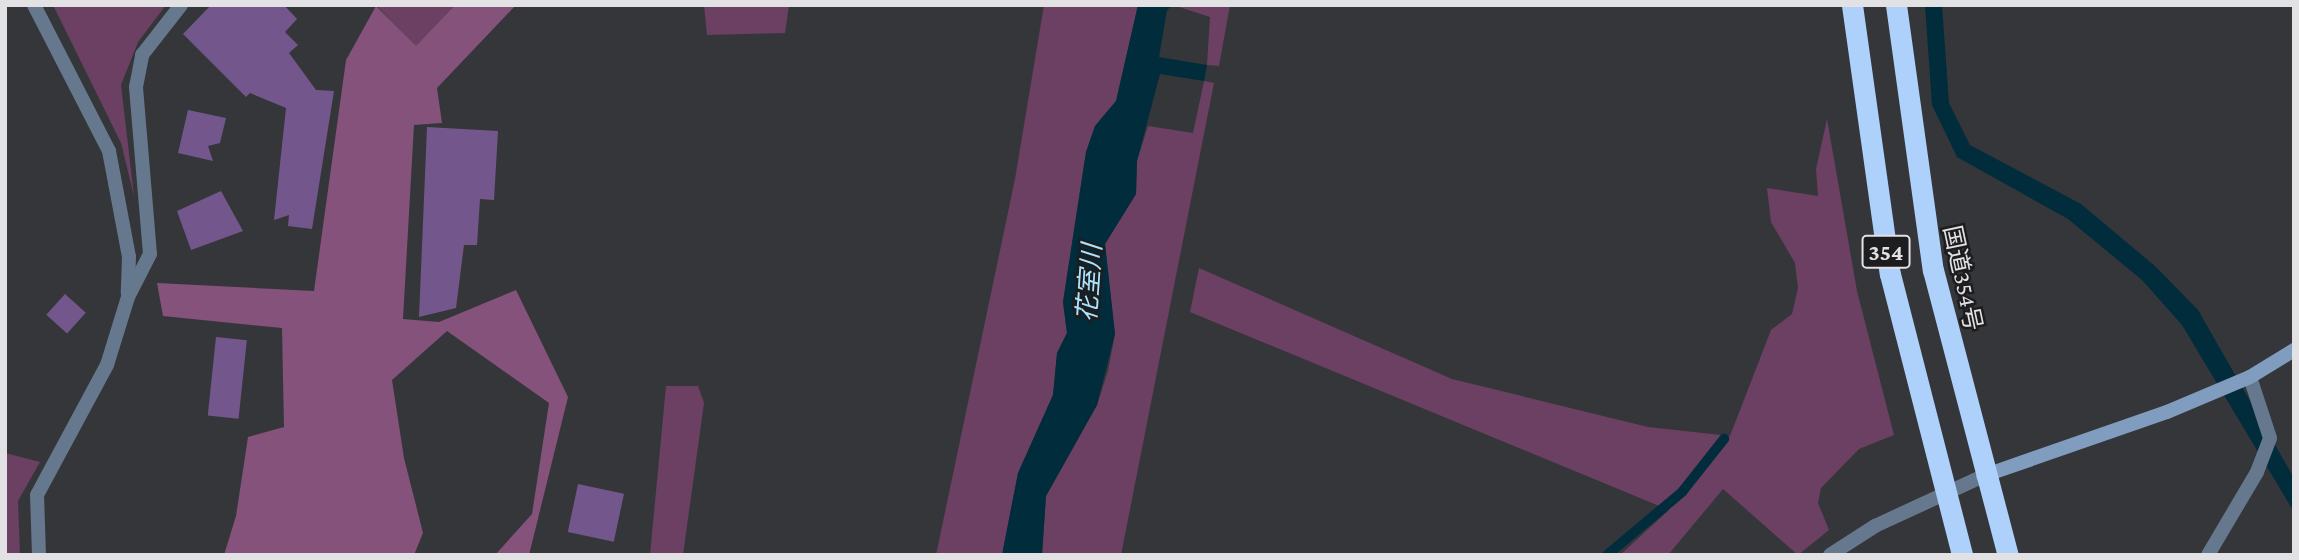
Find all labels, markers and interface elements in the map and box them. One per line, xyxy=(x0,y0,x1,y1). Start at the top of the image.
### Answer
street label: 国道354号 xyxy=(1938,223,1988,333)
road number: 354 xyxy=(1862,232,1910,272)
water label: 花室川 xyxy=(1072,243,1108,323)

